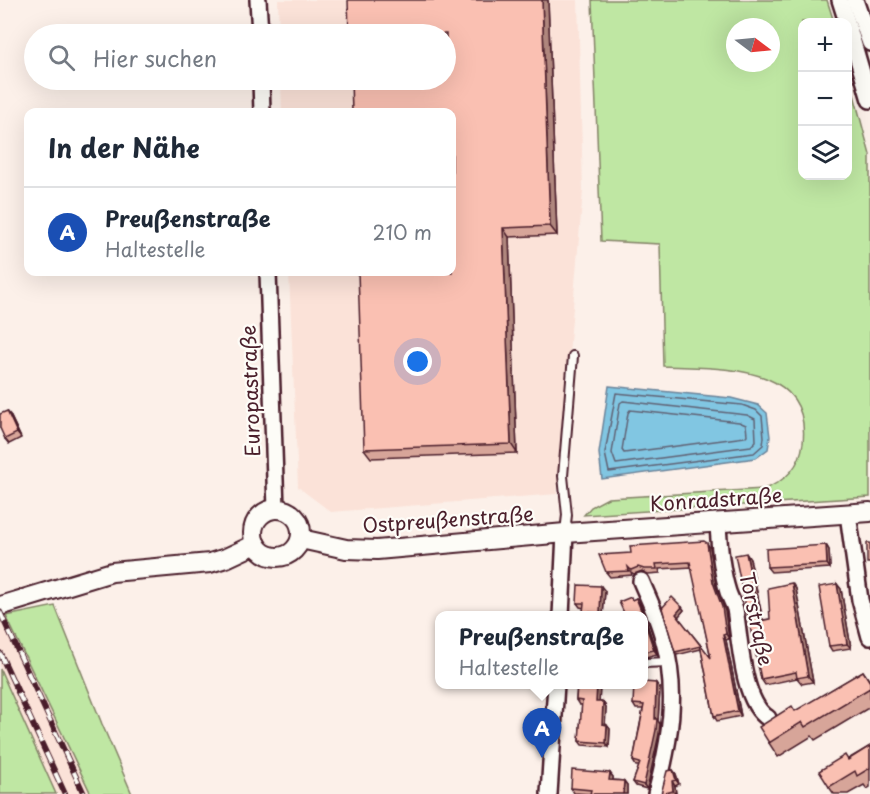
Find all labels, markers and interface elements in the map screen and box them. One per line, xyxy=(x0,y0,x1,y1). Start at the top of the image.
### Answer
north arrow xyxy=(726,18,780,72)
map controls xyxy=(798,18,852,180)
button: + xyxy=(798,18,852,72)
search box xyxy=(24,24,456,90)
icon: search xyxy=(45,41,78,74)
text: Hier suchen xyxy=(93,41,217,74)
button: − xyxy=(798,72,852,126)
button: layers xyxy=(798,126,852,180)
text: In der Nähe xyxy=(48,128,200,167)
text: Preußenstraße xyxy=(105,201,271,234)
text: A xyxy=(60,217,75,247)
text: 210 m xyxy=(373,217,432,247)
text: Haltestelle xyxy=(105,234,205,264)
street label: Europastraße xyxy=(233,325,267,457)
your location xyxy=(403,347,432,376)
street label: Konradstraße xyxy=(649,479,783,519)
street label: Ostpreußenstraße xyxy=(361,498,535,540)
street label: Torstraße xyxy=(732,569,782,668)
popup xyxy=(435,611,648,689)
text: Preußenstraße xyxy=(459,619,624,652)
text: Haltestelle xyxy=(459,652,559,682)
pin: A xyxy=(522,708,562,758)

